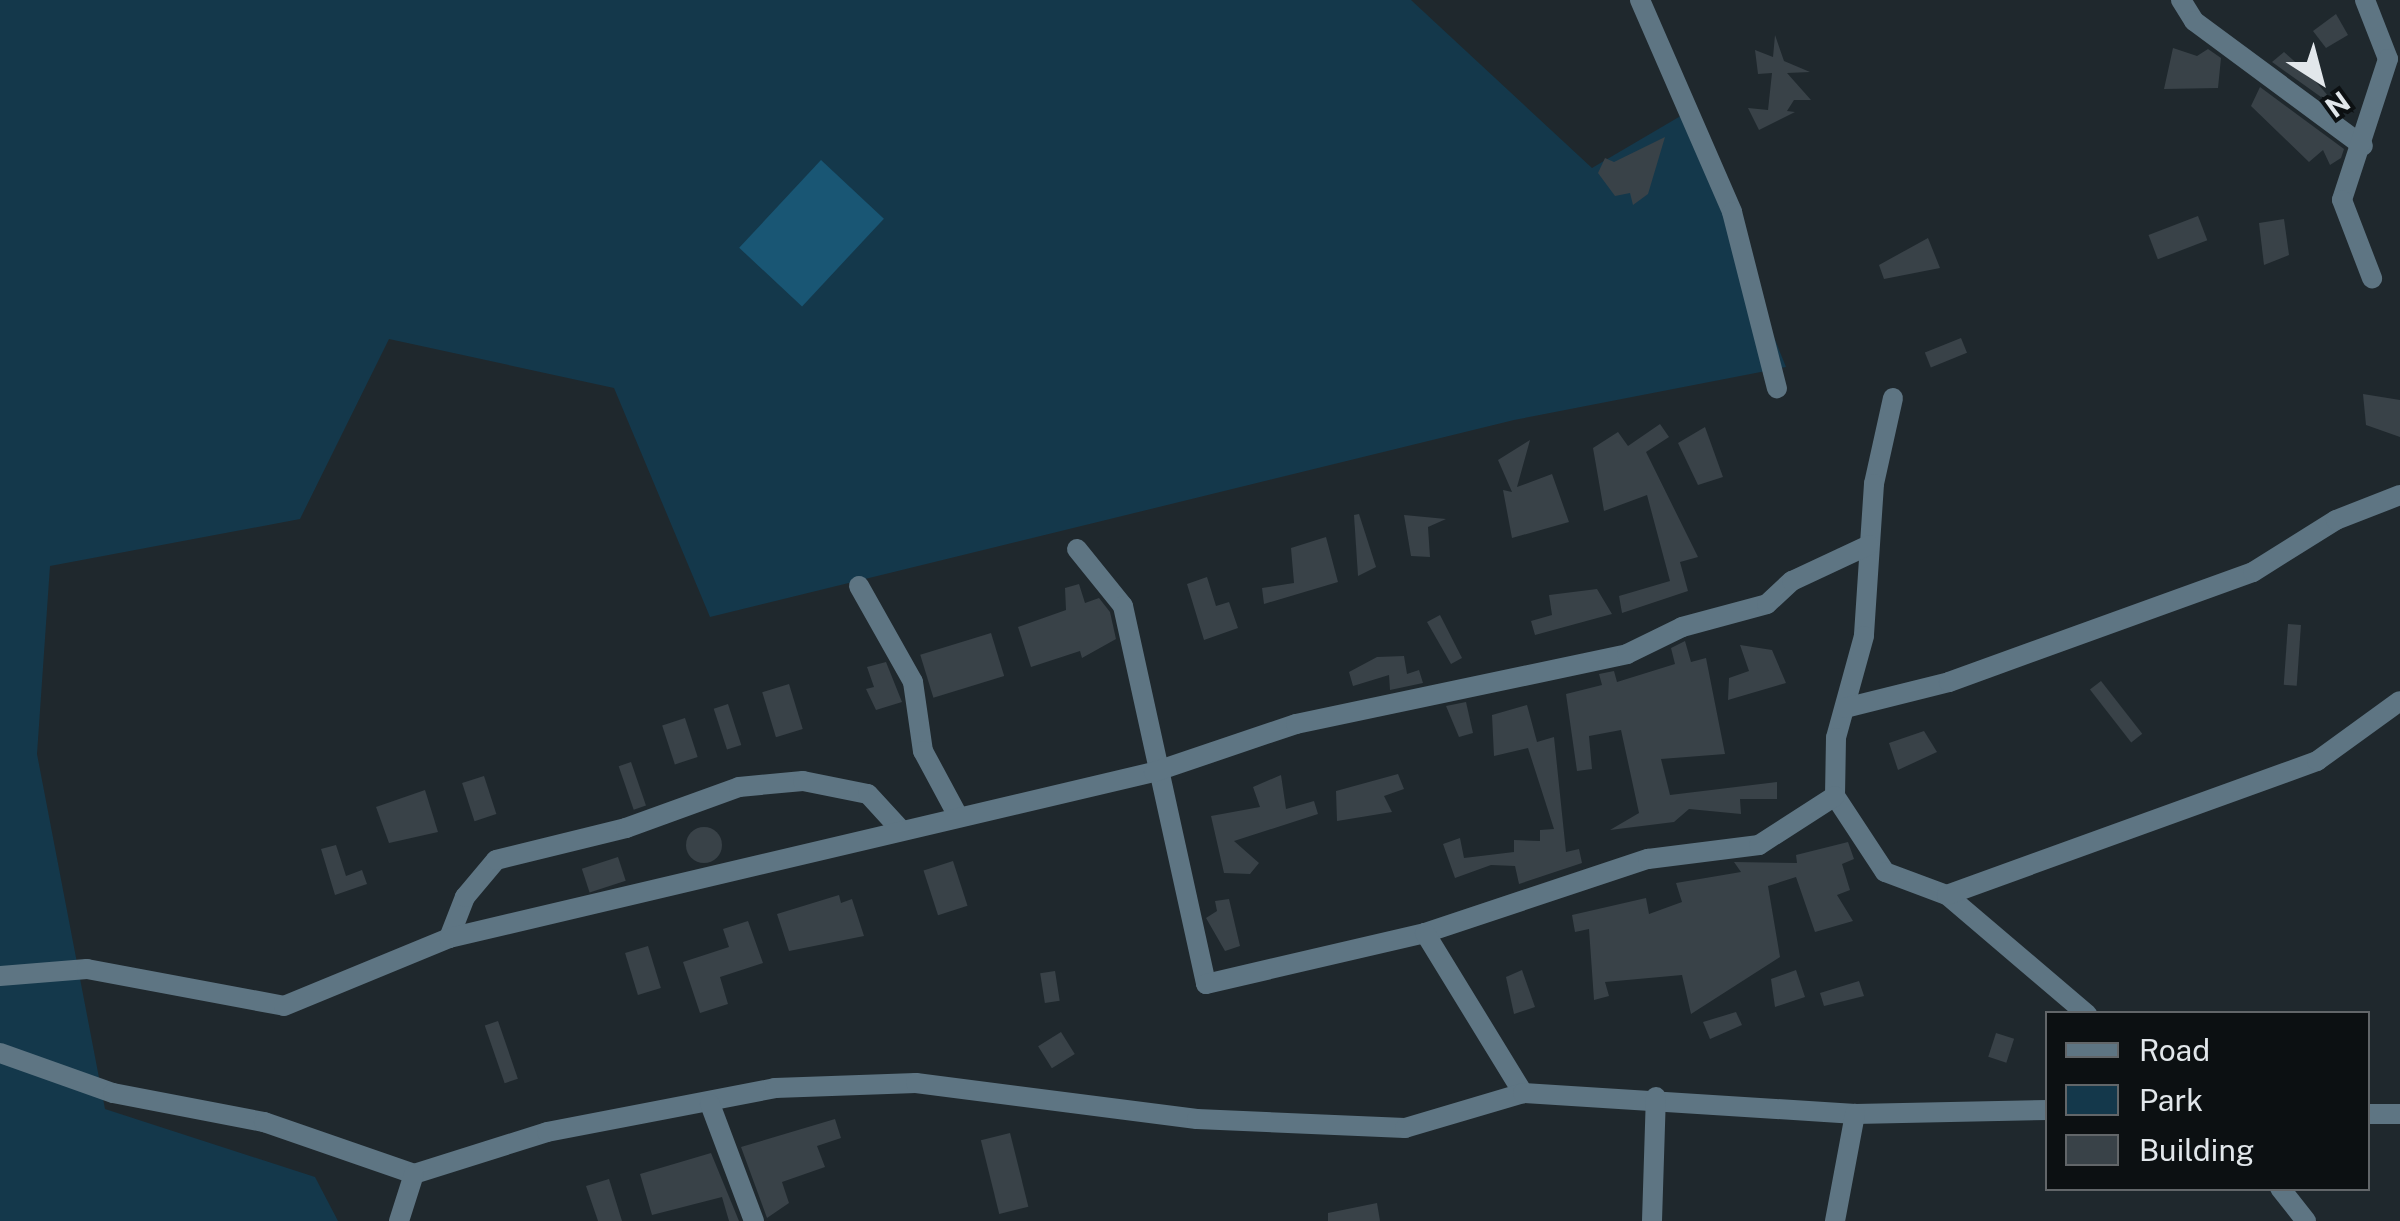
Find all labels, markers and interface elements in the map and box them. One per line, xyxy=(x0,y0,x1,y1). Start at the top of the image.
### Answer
north arrow xyxy=(2270,30,2370,130)
text: N xyxy=(2319,85,2356,124)
legend xyxy=(2045,1011,2370,1191)
text: Road xyxy=(2139,1032,2210,1068)
text: Park xyxy=(2139,1082,2203,1118)
text: Building xyxy=(2139,1132,2254,1168)

